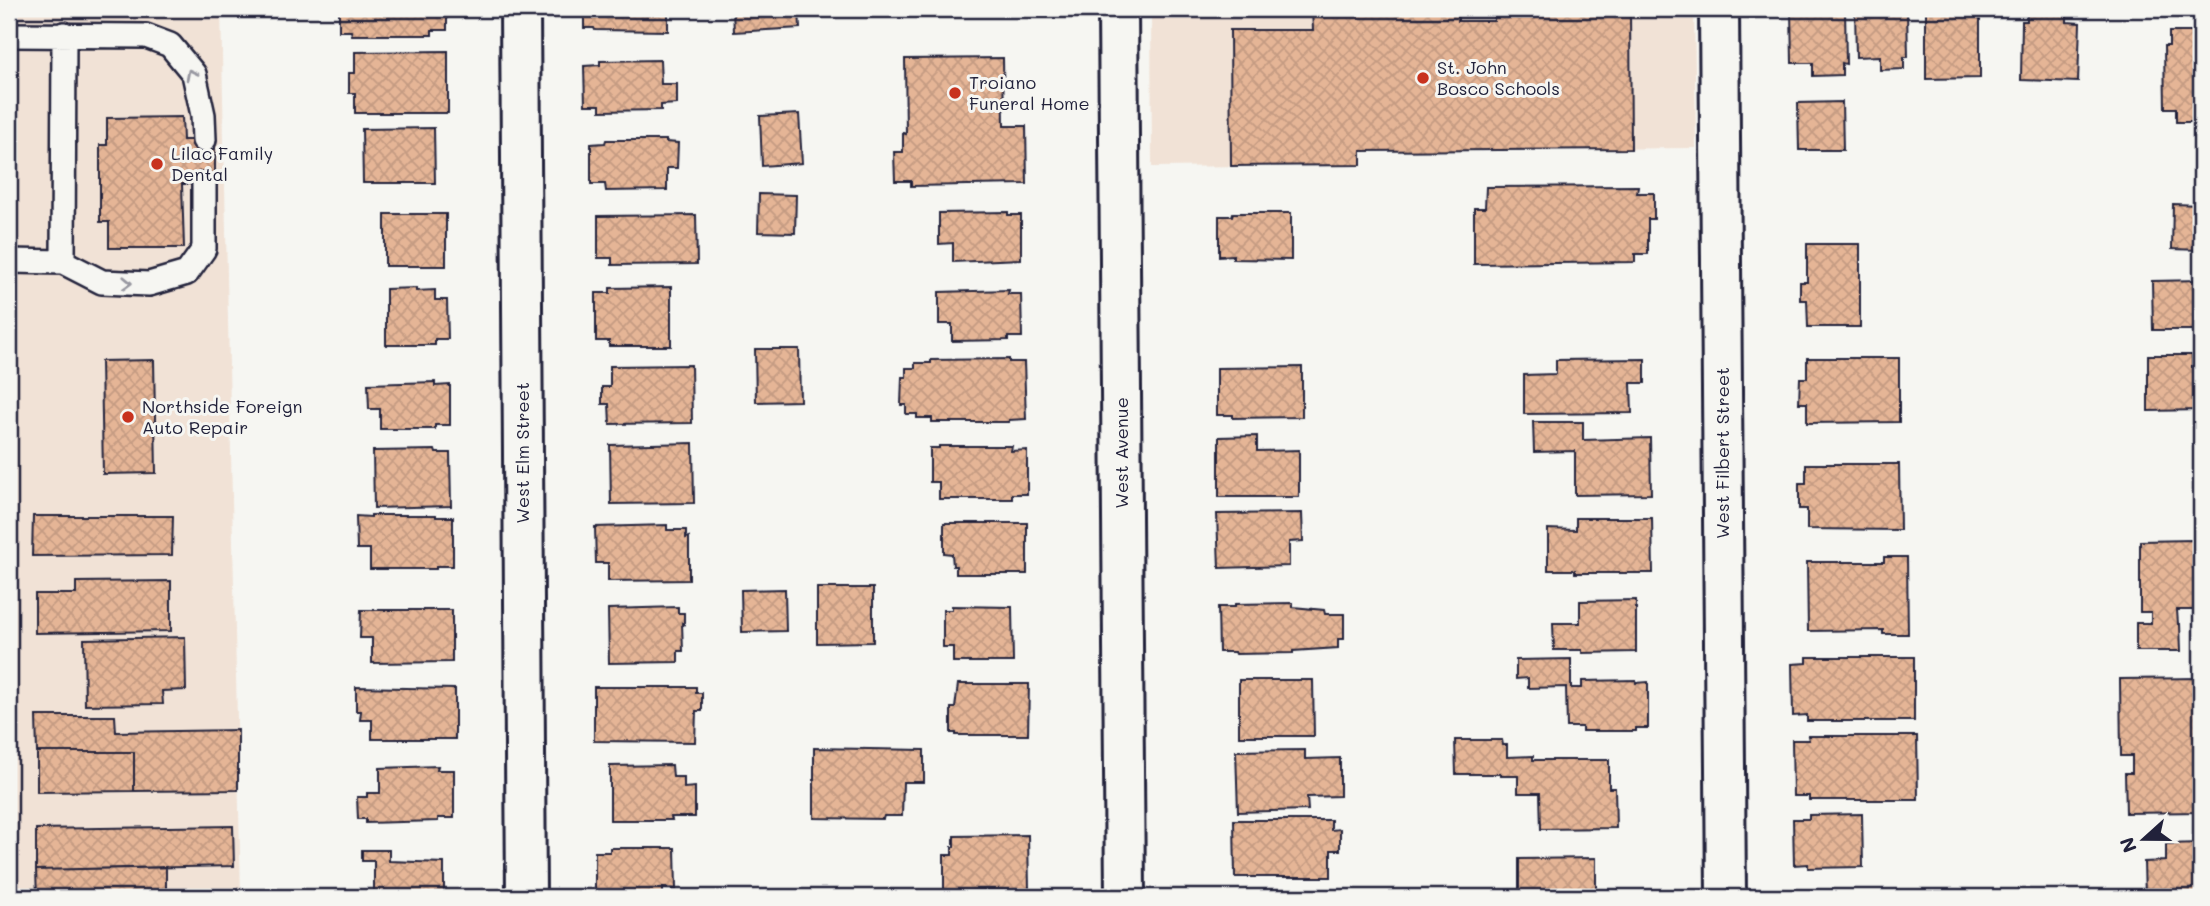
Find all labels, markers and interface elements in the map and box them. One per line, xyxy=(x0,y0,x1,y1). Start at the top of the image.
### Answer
place label: St. John Bosco Schools xyxy=(1437,55,1560,100)
one-way arrow xyxy=(186,69,200,82)
place label: Troiano Funeral Home xyxy=(969,70,1090,115)
marker: St. John Bosco Schools xyxy=(1415,70,1431,86)
marker: Troiano Funeral Home xyxy=(947,85,963,101)
place label: Lilac Family Dental xyxy=(171,141,273,186)
marker: Lilac Family Dental xyxy=(149,156,165,172)
one-way arrow xyxy=(121,276,132,291)
street label: West Filbert Street xyxy=(1710,367,1734,539)
street label: West Elm Street xyxy=(510,382,534,524)
place label: Northside Foreign Auto Repair xyxy=(142,394,302,439)
street label: West Avenue xyxy=(1109,397,1133,509)
marker: Northside Foreign Auto Repair xyxy=(120,409,136,425)
north arrow xyxy=(2108,804,2178,874)
text: N xyxy=(2113,834,2142,856)

